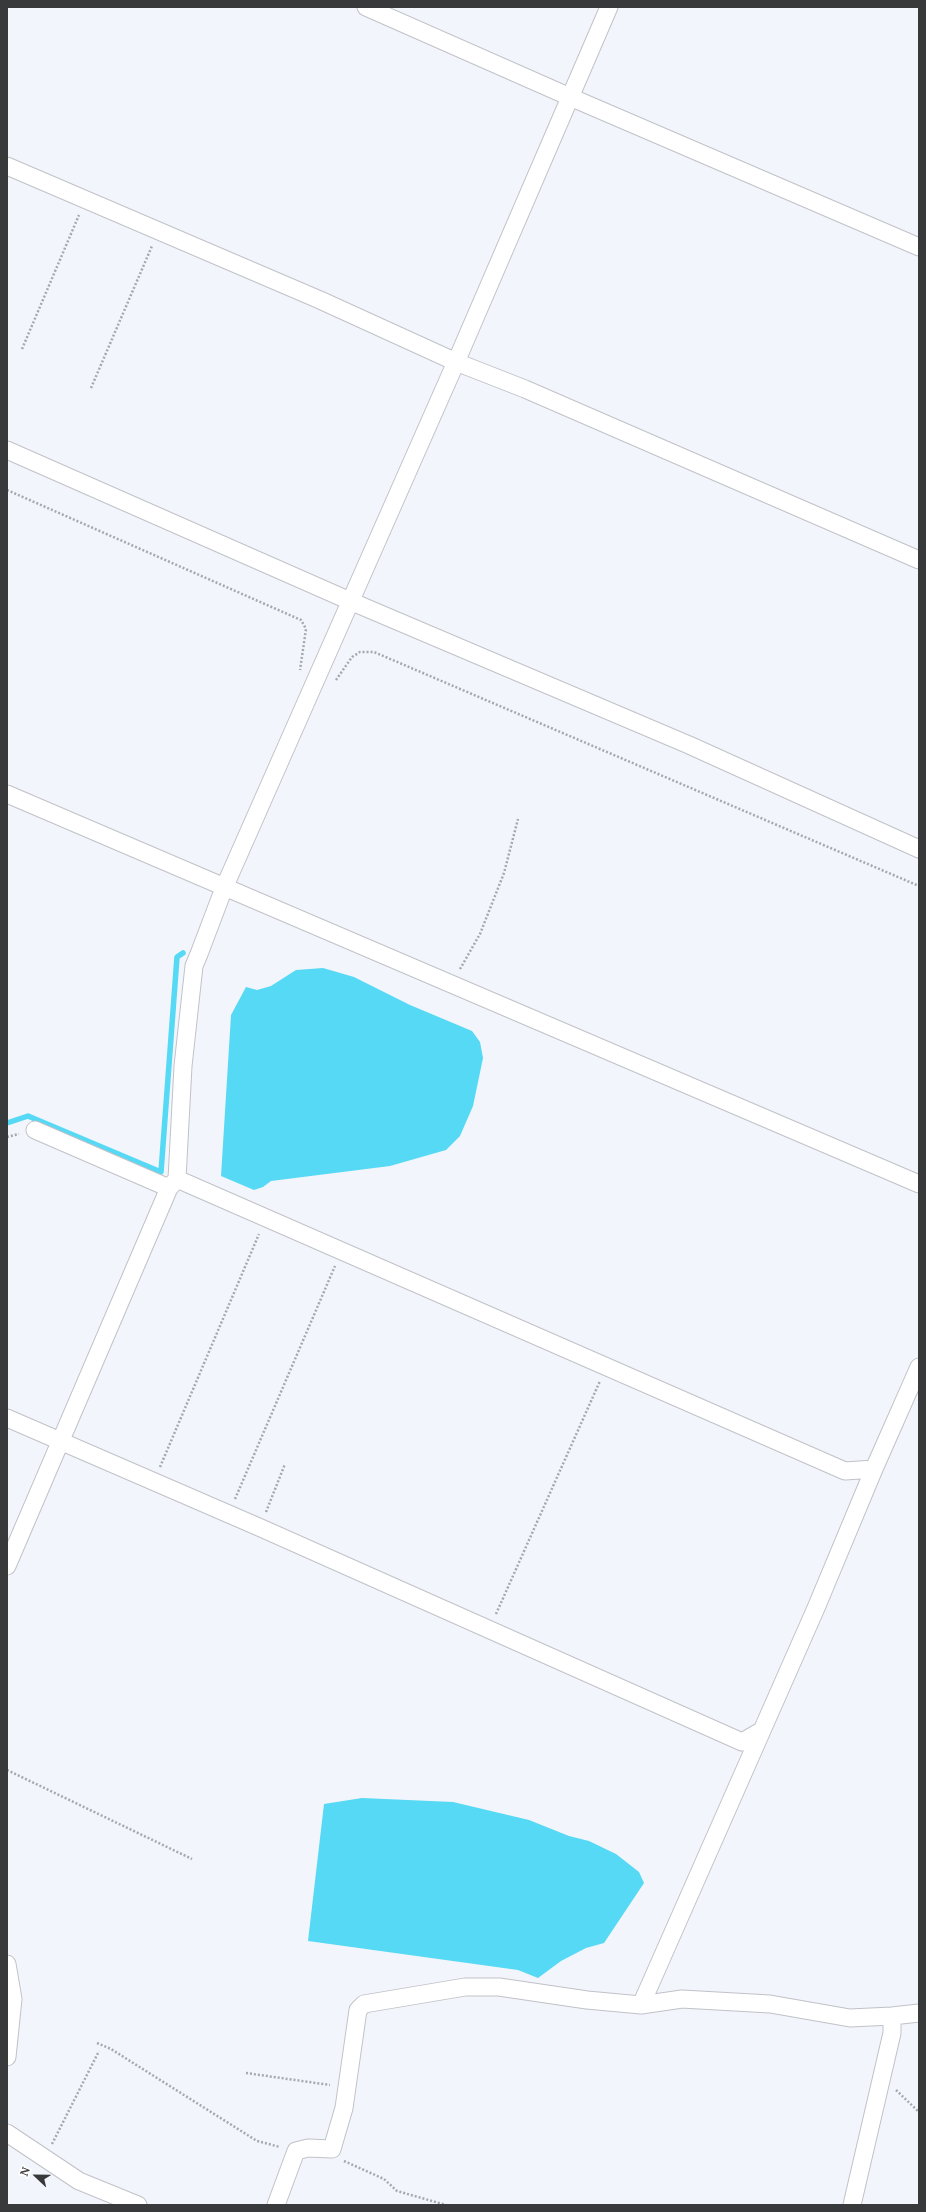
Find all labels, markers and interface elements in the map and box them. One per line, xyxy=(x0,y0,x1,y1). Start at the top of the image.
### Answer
north arrow xyxy=(16,2156,56,2196)
text: N xyxy=(16,2164,33,2178)

